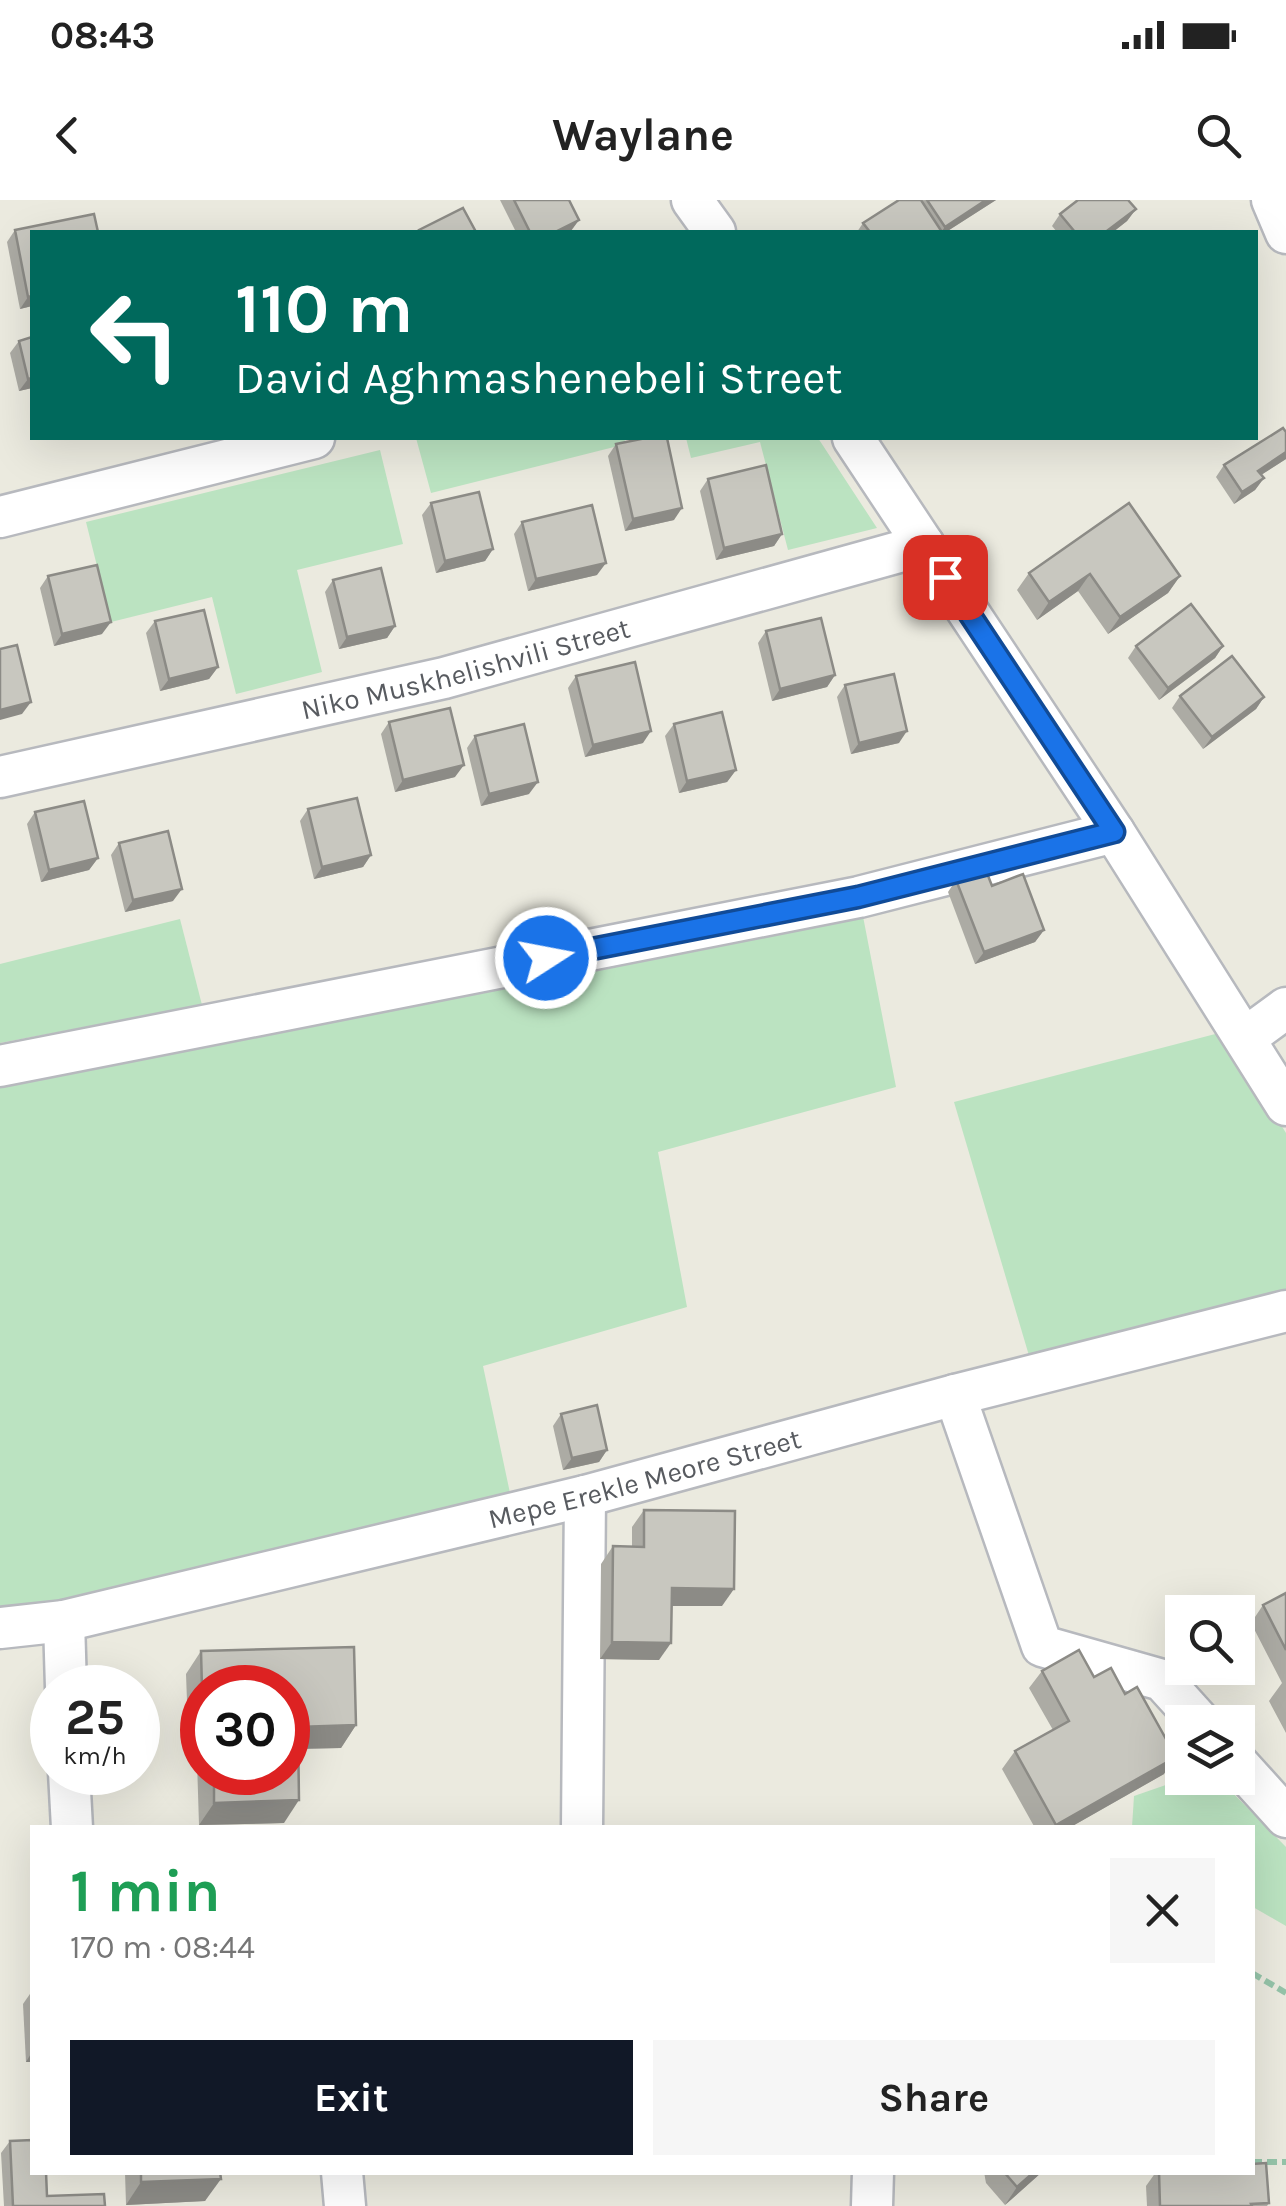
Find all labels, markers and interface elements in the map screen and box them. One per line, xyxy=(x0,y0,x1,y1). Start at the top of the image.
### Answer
text: 08:43 xyxy=(50,13,155,58)
icon: back xyxy=(40,108,95,163)
icon: search xyxy=(1191,108,1246,163)
text: Waylane xyxy=(552,109,734,161)
text: 110 m xyxy=(235,268,413,350)
icon: left xyxy=(70,270,200,400)
text: David Aghmashenebeli Street xyxy=(235,352,842,404)
pin xyxy=(903,535,988,620)
icon: arrive xyxy=(918,550,973,605)
street label: Niko Muskhelishvili Street xyxy=(298,611,634,726)
position arrow xyxy=(494,906,598,1010)
street label: Mepe Erekle Meore Street xyxy=(485,1422,804,1536)
map controls xyxy=(1165,1595,1255,1795)
button: search xyxy=(1165,1595,1255,1685)
speed limit sign: 30 xyxy=(180,1665,310,1795)
text: 25 xyxy=(65,1688,125,1747)
button: layers xyxy=(1165,1705,1255,1795)
text: km/h xyxy=(63,1741,127,1770)
text: 1 min xyxy=(70,1856,221,1926)
button: close xyxy=(1110,1858,1215,1963)
text: 170 m · 08:44 xyxy=(70,1929,255,1966)
button: Exit xyxy=(70,2040,633,2155)
button: Share xyxy=(653,2040,1215,2155)

